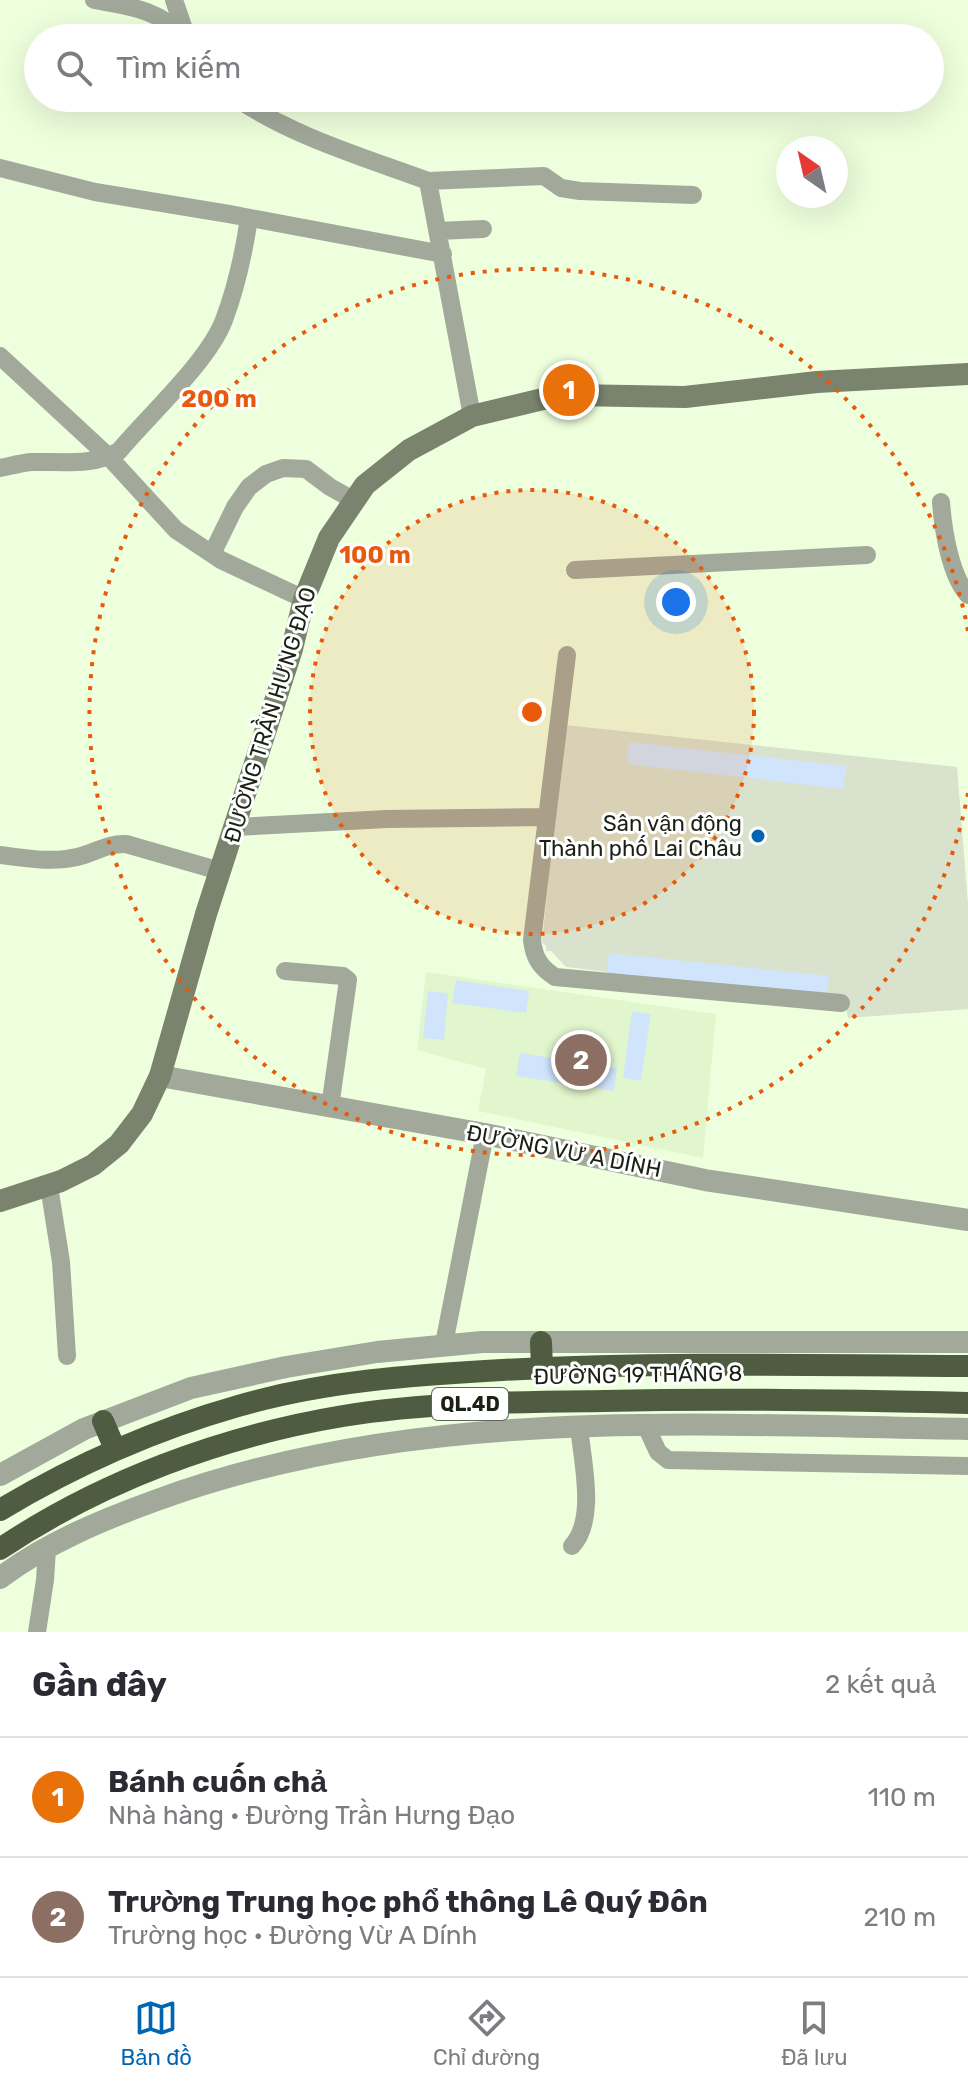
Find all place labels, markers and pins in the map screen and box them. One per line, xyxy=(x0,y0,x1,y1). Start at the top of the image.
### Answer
pin: 1 xyxy=(543,360,595,420)
centre of rings xyxy=(518,698,546,726)
place label: Sân vận động Thành phố Lai Châu xyxy=(539,810,742,862)
marker: Sân vận động Thành phố Lai Châu xyxy=(749,827,767,845)
pin: 2 xyxy=(555,1030,607,1090)

